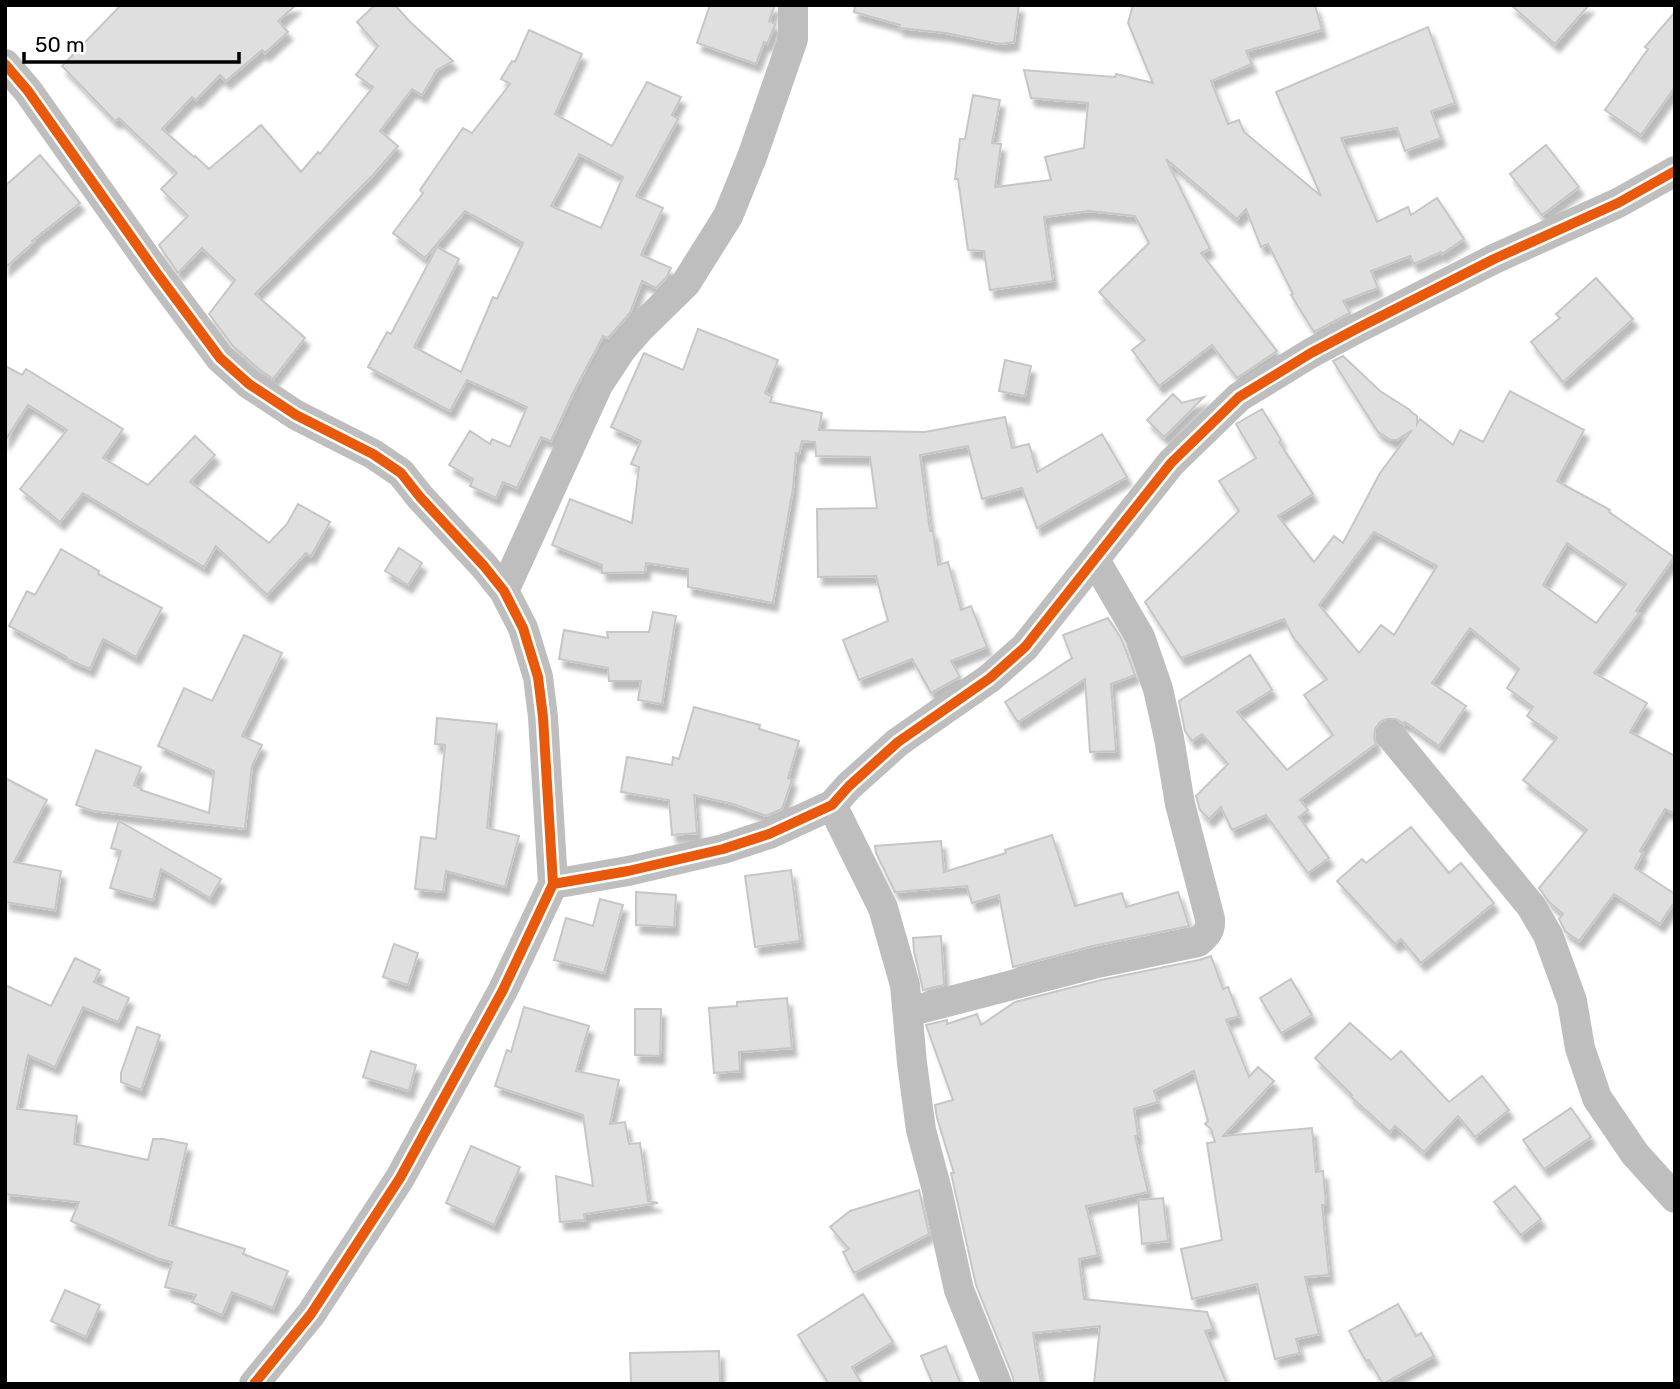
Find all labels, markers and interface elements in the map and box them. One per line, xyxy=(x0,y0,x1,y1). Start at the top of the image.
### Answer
scale bar xyxy=(24,21,240,65)
text: 50 m xyxy=(35,32,85,57)

